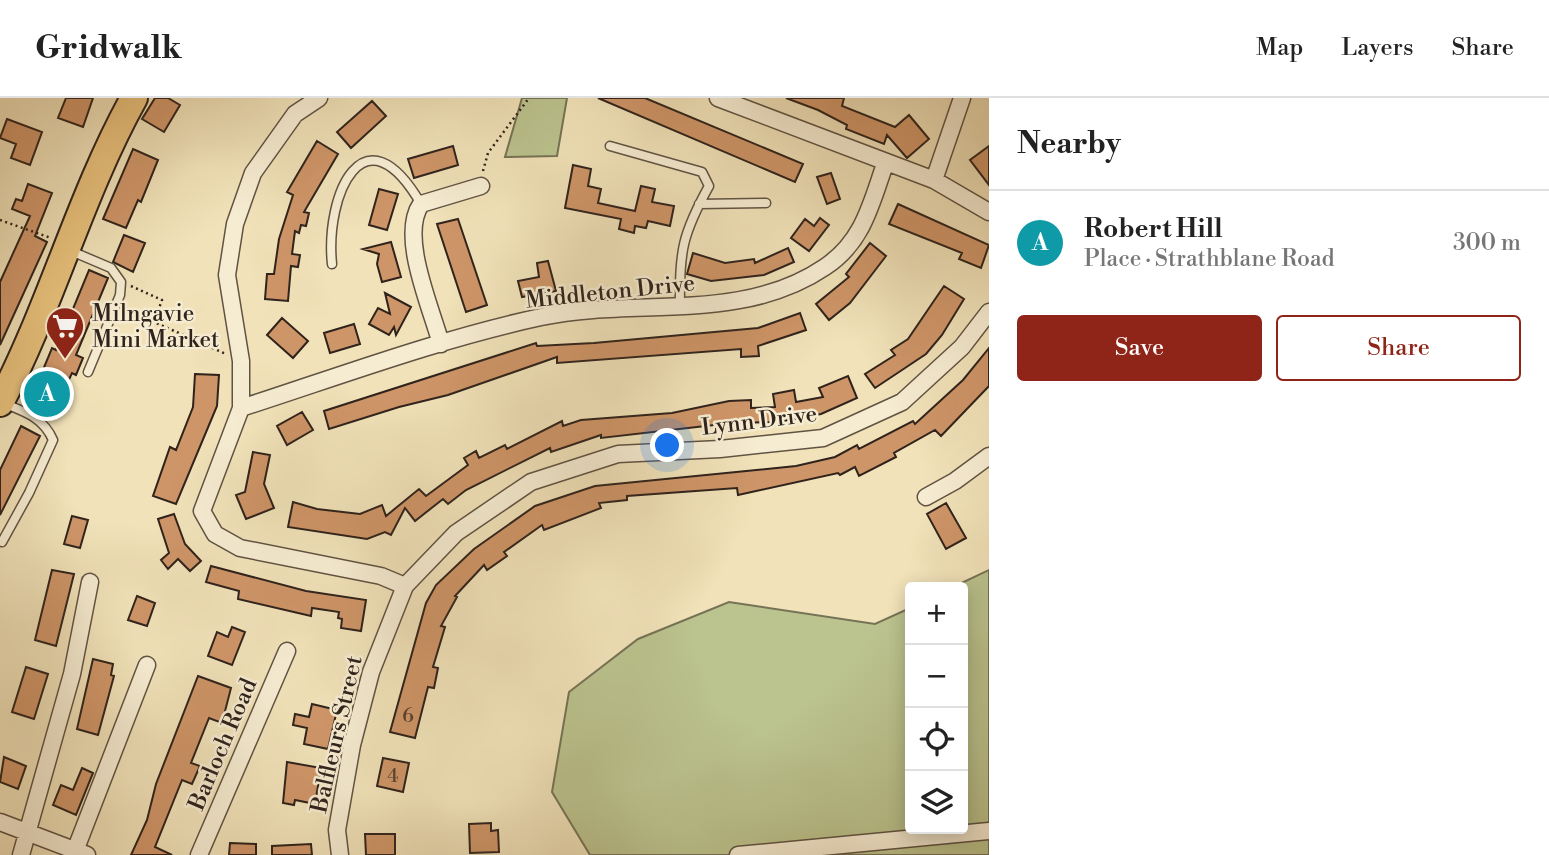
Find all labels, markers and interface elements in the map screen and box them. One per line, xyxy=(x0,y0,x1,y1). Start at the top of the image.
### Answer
text: Gridwalk xyxy=(35,28,182,69)
text: Map xyxy=(1256,33,1303,63)
text: Layers xyxy=(1341,33,1413,63)
text: Share xyxy=(1451,33,1514,63)
text: Nearby xyxy=(1017,125,1121,163)
text: Robert Hill xyxy=(1084,213,1223,245)
text: A xyxy=(1032,229,1048,257)
text: 300 m xyxy=(1453,229,1521,257)
text: Place · Strathblane Road xyxy=(1084,245,1335,273)
street label: Middleton Drive xyxy=(524,269,696,315)
place label: Milngavie Mini Market xyxy=(92,300,219,354)
supermarket icon: Milngavie Mini Market xyxy=(44,305,86,360)
button: Save xyxy=(1017,315,1262,381)
button: Share xyxy=(1276,315,1521,381)
pin: A xyxy=(24,368,70,420)
street label: Lynn Drive xyxy=(700,400,819,442)
your location xyxy=(650,428,684,462)
map controls xyxy=(905,582,968,834)
button: + xyxy=(905,582,968,645)
button: − xyxy=(905,645,968,708)
street label: Balfleurs Street xyxy=(305,653,369,816)
street label: Barloch Road xyxy=(182,674,263,815)
house number: 6 xyxy=(402,704,414,728)
button: locate xyxy=(905,708,968,771)
house number: 4 xyxy=(387,764,399,788)
button: layers xyxy=(905,771,968,834)

